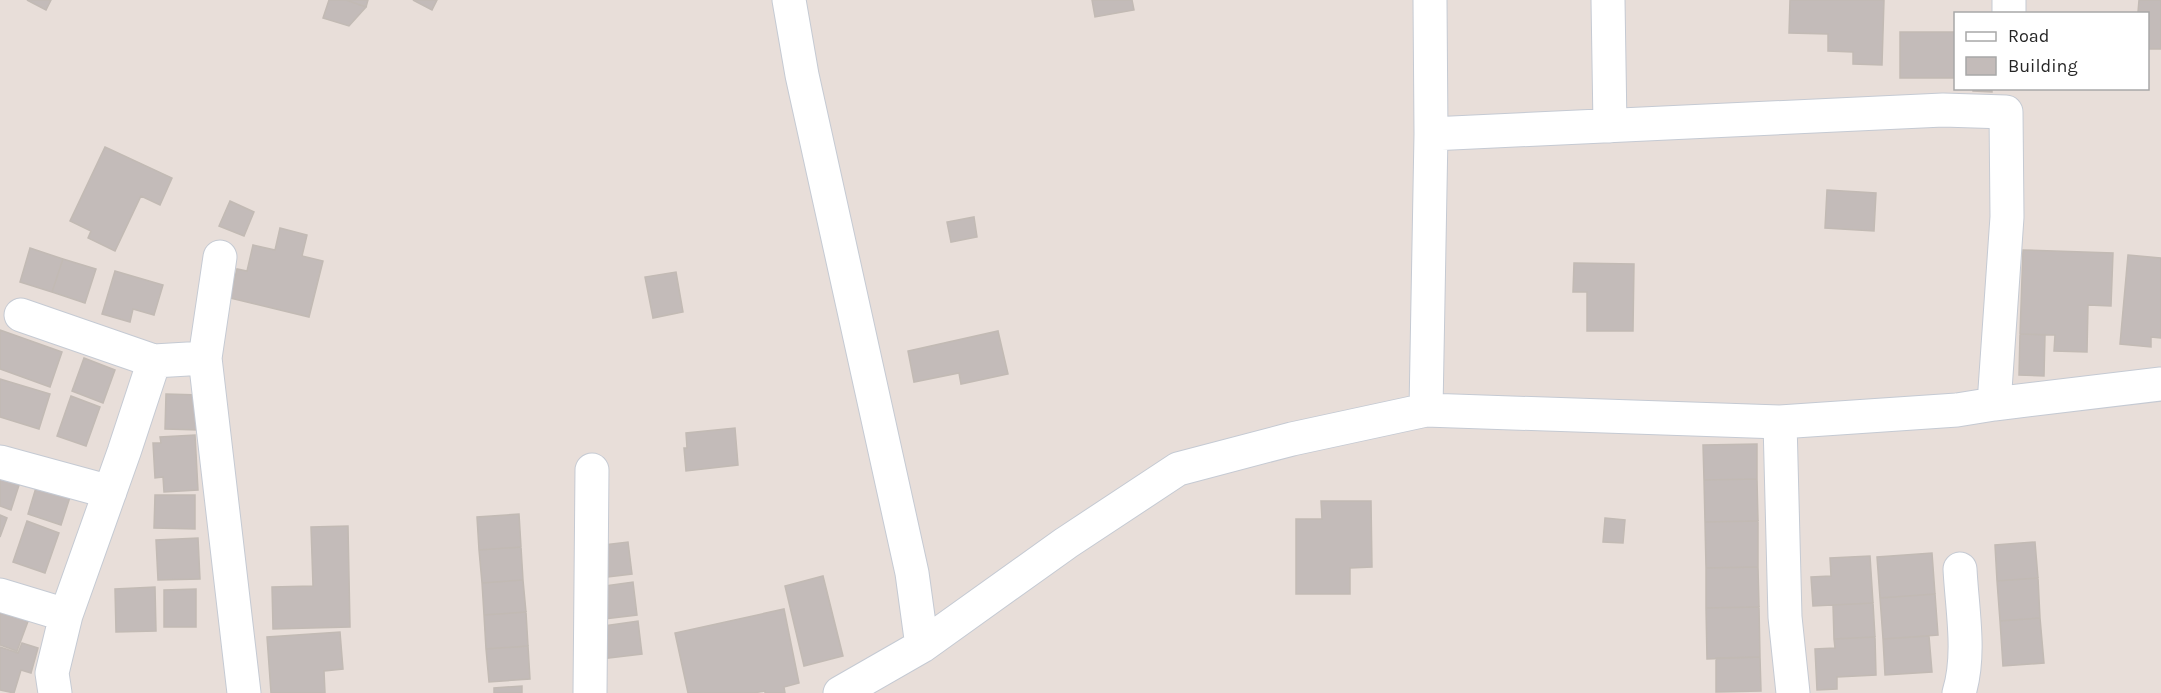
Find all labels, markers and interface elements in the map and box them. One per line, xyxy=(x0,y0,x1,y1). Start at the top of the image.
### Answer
legend xyxy=(1954,12,2149,90)
text: Road xyxy=(2008,25,2049,47)
text: Building xyxy=(2008,55,2078,77)

